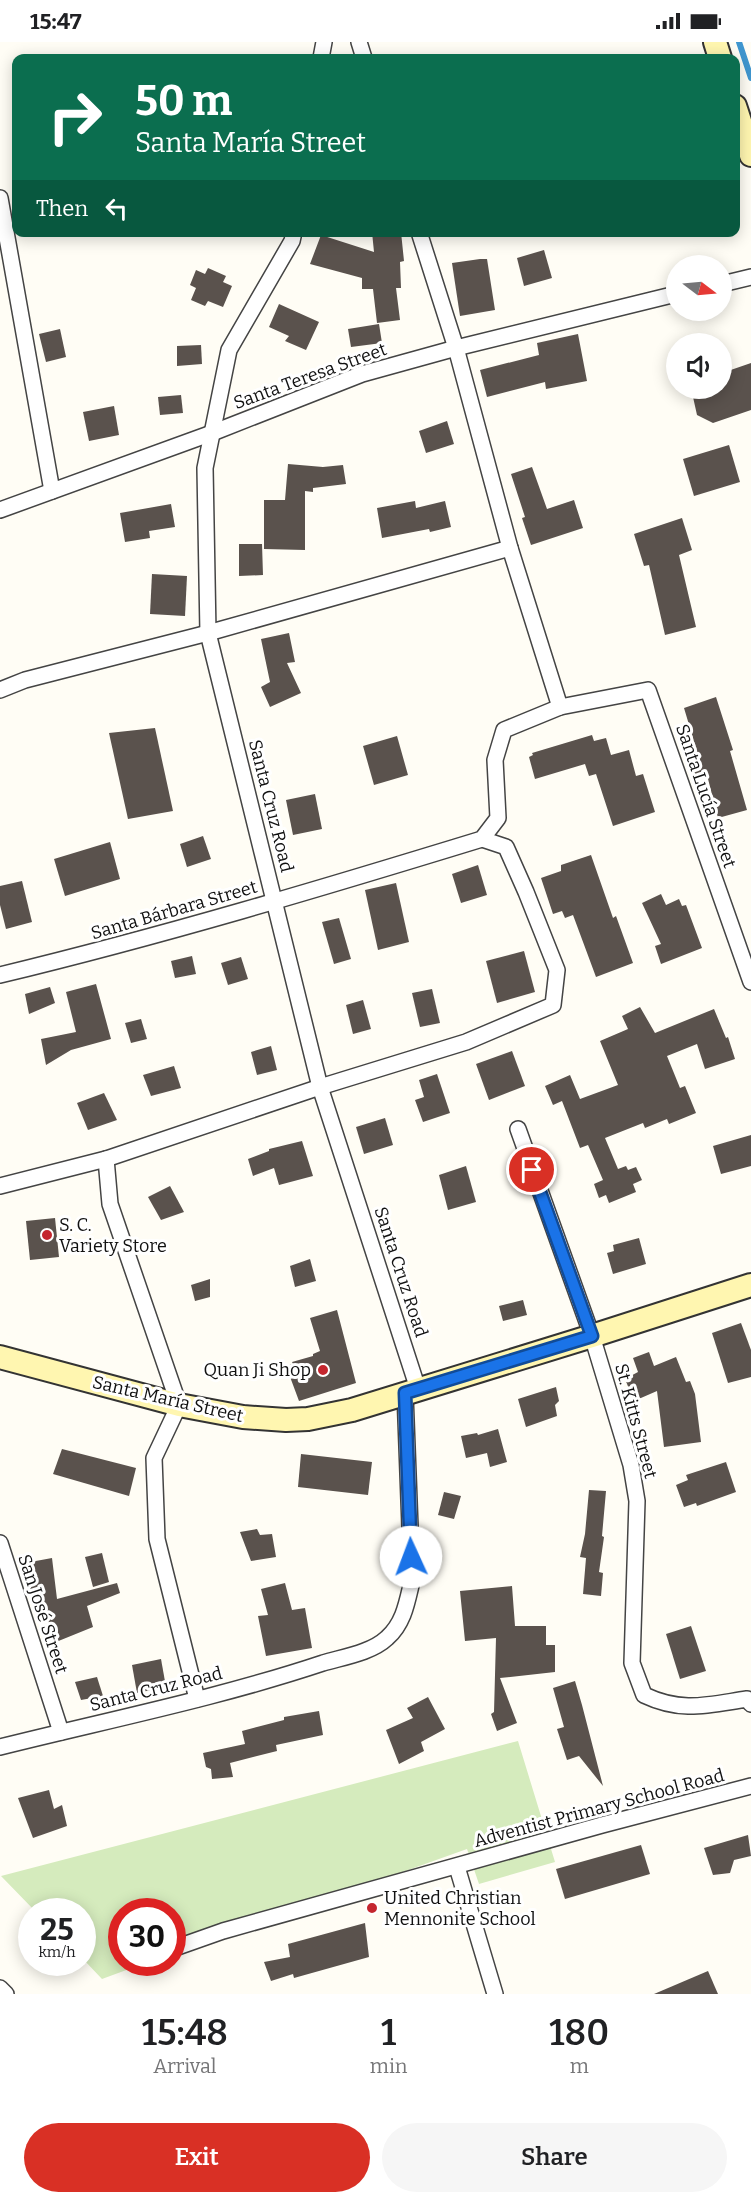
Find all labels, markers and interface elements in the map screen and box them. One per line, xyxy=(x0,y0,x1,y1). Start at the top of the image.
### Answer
text: 15:47 xyxy=(30,8,82,35)
text: 50 m xyxy=(135,76,232,126)
icon: right xyxy=(36,78,114,156)
text: Santa María Street xyxy=(135,127,366,159)
icon: left xyxy=(100,192,133,225)
text: Then xyxy=(36,195,88,222)
north arrow xyxy=(666,255,732,321)
map controls xyxy=(666,255,732,399)
button: sound xyxy=(666,333,732,399)
street label: Santa Teresa Street xyxy=(231,338,390,414)
street label: Santa Lucía Street xyxy=(671,721,741,871)
street label: Santa Cruz Road xyxy=(244,737,298,875)
street label: Santa Bárbara Street xyxy=(88,876,260,944)
pin xyxy=(506,1144,557,1195)
icon: arrive xyxy=(515,1153,548,1186)
street label: Santa Cruz Road xyxy=(370,1204,433,1340)
place label: S. C. Variety Store xyxy=(59,1214,167,1257)
marker: S. C. Variety Store xyxy=(40,1228,54,1242)
place label: Quan Ji Shop xyxy=(204,1359,311,1381)
street label: St. Kitts Street xyxy=(610,1361,662,1481)
marker: Quan Ji Shop xyxy=(316,1363,330,1377)
street label: Santa María Street xyxy=(90,1371,246,1427)
position arrow xyxy=(379,1525,443,1589)
street label: San José Street xyxy=(13,1552,73,1677)
street label: Santa Cruz Road xyxy=(87,1662,225,1716)
street label: Adventist Primary School Road xyxy=(471,1764,727,1852)
place label: United Christian Mennonite School xyxy=(384,1887,536,1930)
speed limit sign: 30 xyxy=(108,1898,186,1976)
marker: United Christian Mennonite School xyxy=(365,1901,379,1915)
text: 25 xyxy=(40,1912,74,1948)
text: km/h xyxy=(38,1943,76,1961)
text: 15:48 xyxy=(142,2011,228,2055)
text: 1 xyxy=(381,2011,396,2055)
text: 180 xyxy=(549,2011,609,2055)
text: Arrival xyxy=(153,2054,217,2078)
text: min xyxy=(370,2054,408,2078)
text: m xyxy=(570,2054,589,2078)
button: Exit xyxy=(24,2123,370,2192)
button: Share xyxy=(382,2123,727,2192)

